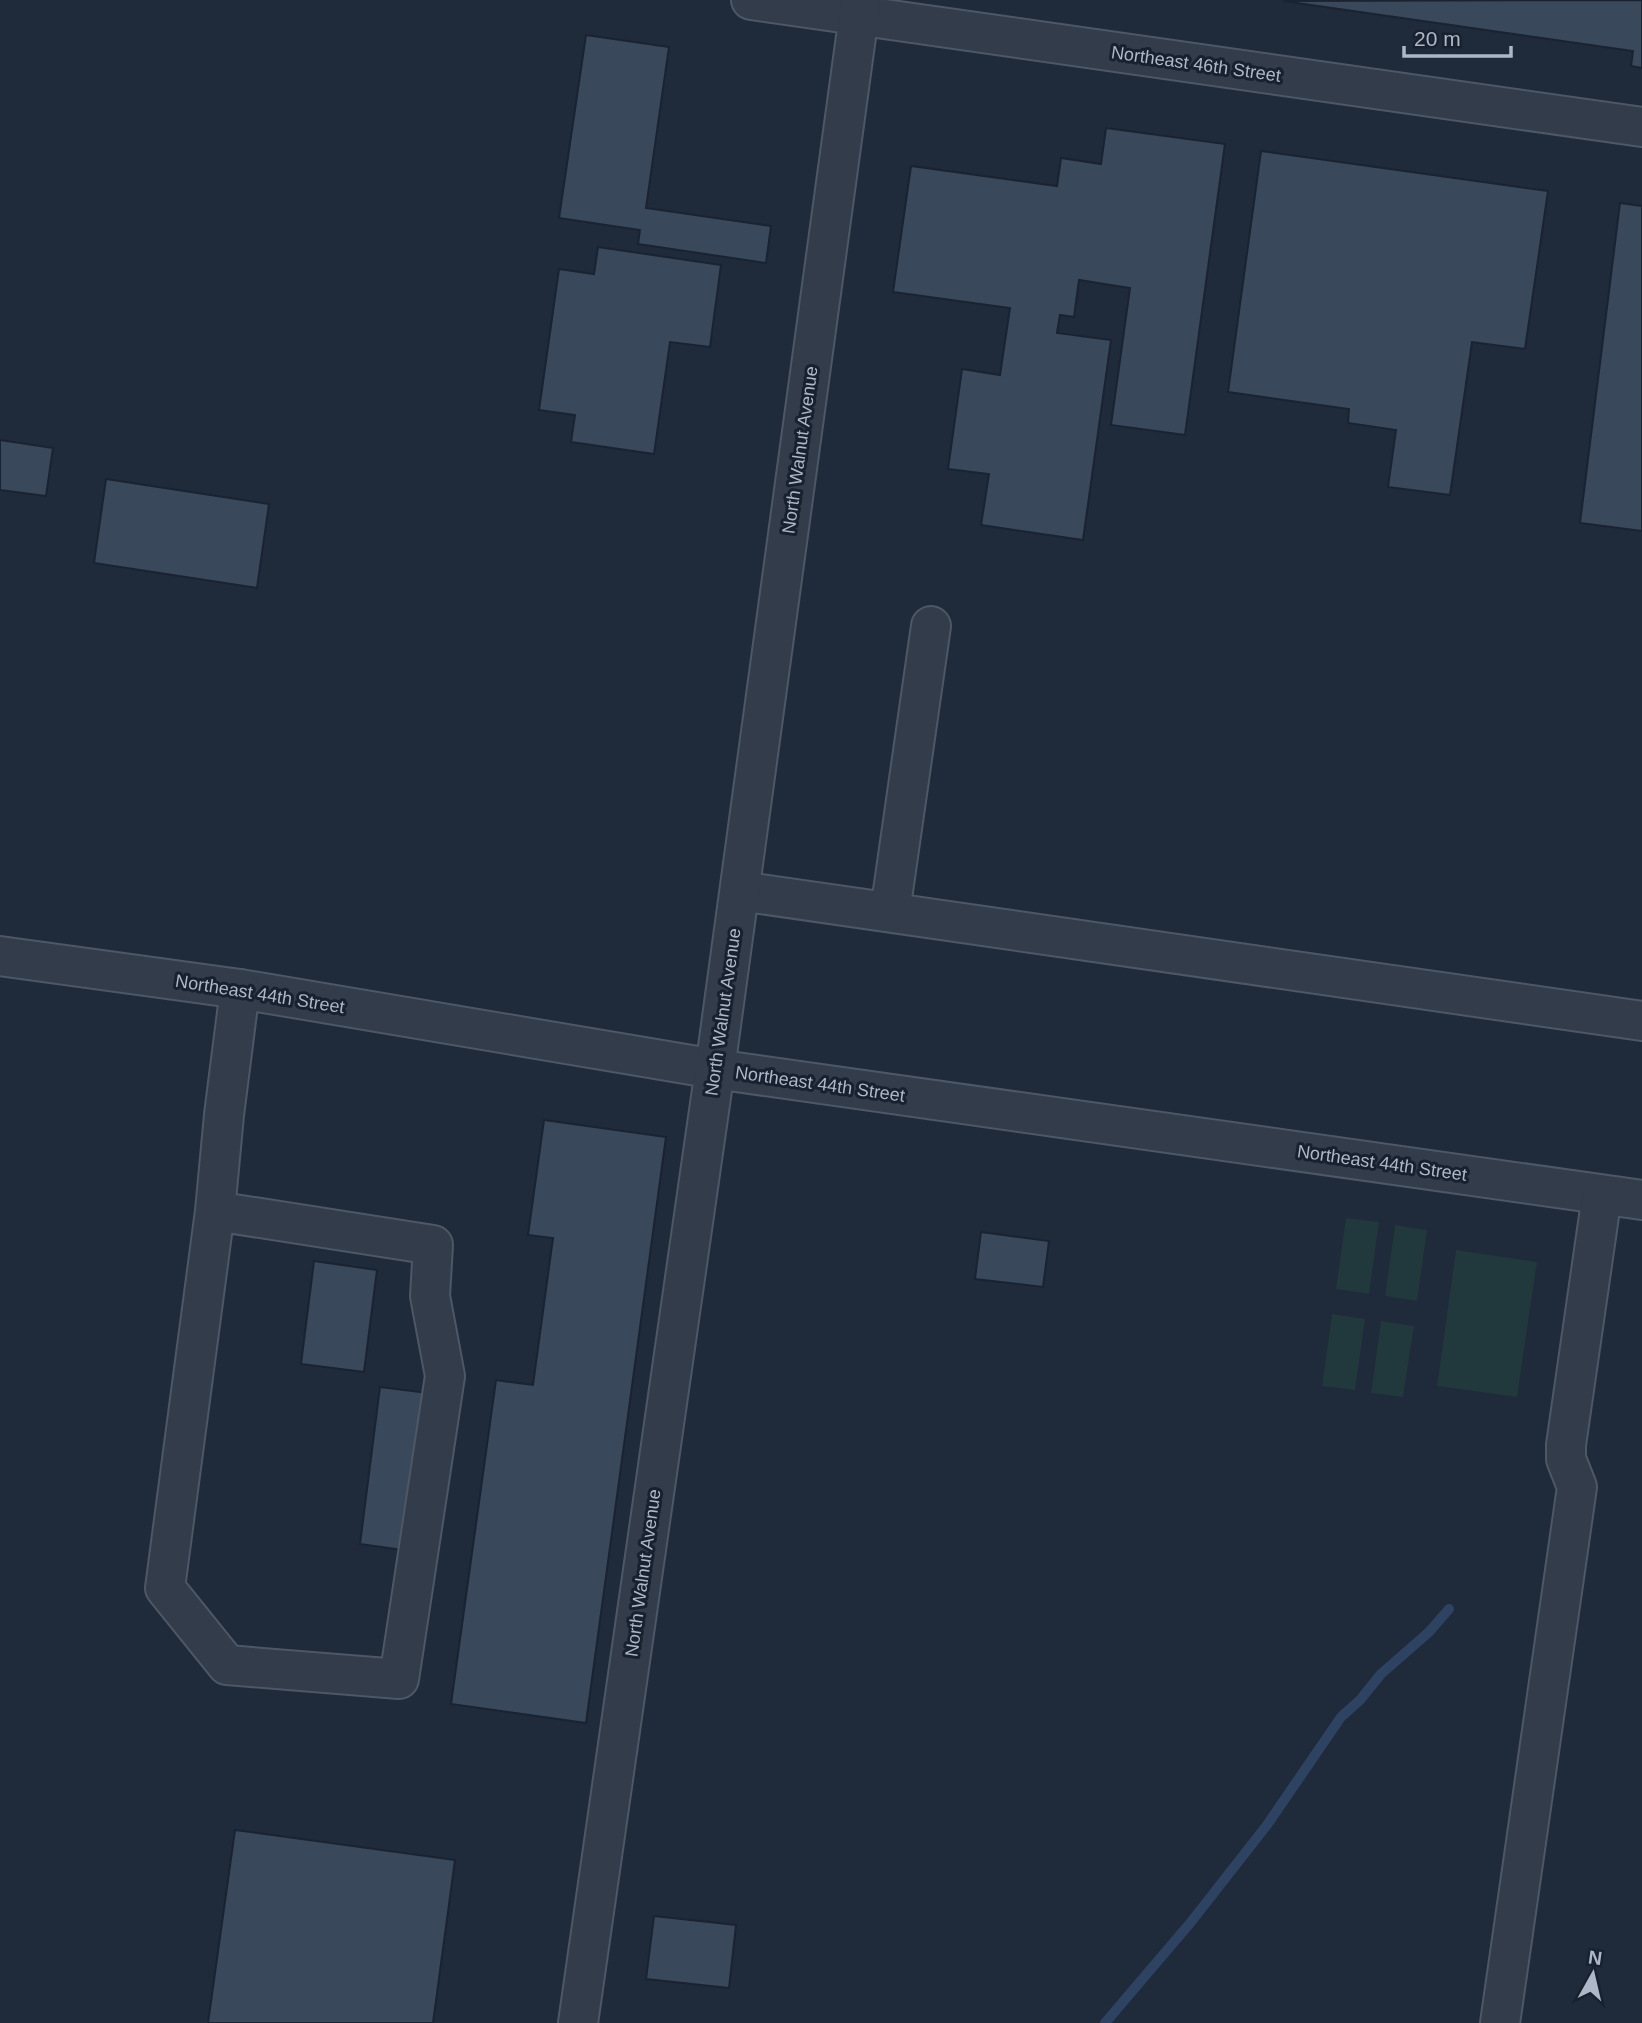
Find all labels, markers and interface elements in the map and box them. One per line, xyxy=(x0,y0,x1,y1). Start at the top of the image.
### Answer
scale bar xyxy=(1404,14,1511,58)
text: 20 m xyxy=(1414,27,1461,50)
street label: Northeast 46th Street xyxy=(1110,42,1282,86)
street label: North Walnut Avenue xyxy=(778,365,822,535)
street label: North Walnut Avenue xyxy=(701,927,745,1097)
street label: Northeast 44th Street xyxy=(174,971,346,1017)
street label: Northeast 44th Street xyxy=(734,1062,906,1106)
street label: Northeast 44th Street xyxy=(1296,1141,1468,1185)
street label: North Walnut Avenue xyxy=(621,1488,665,1658)
north arrow xyxy=(1558,1939,1628,2009)
text: N xyxy=(1587,1946,1604,1969)

